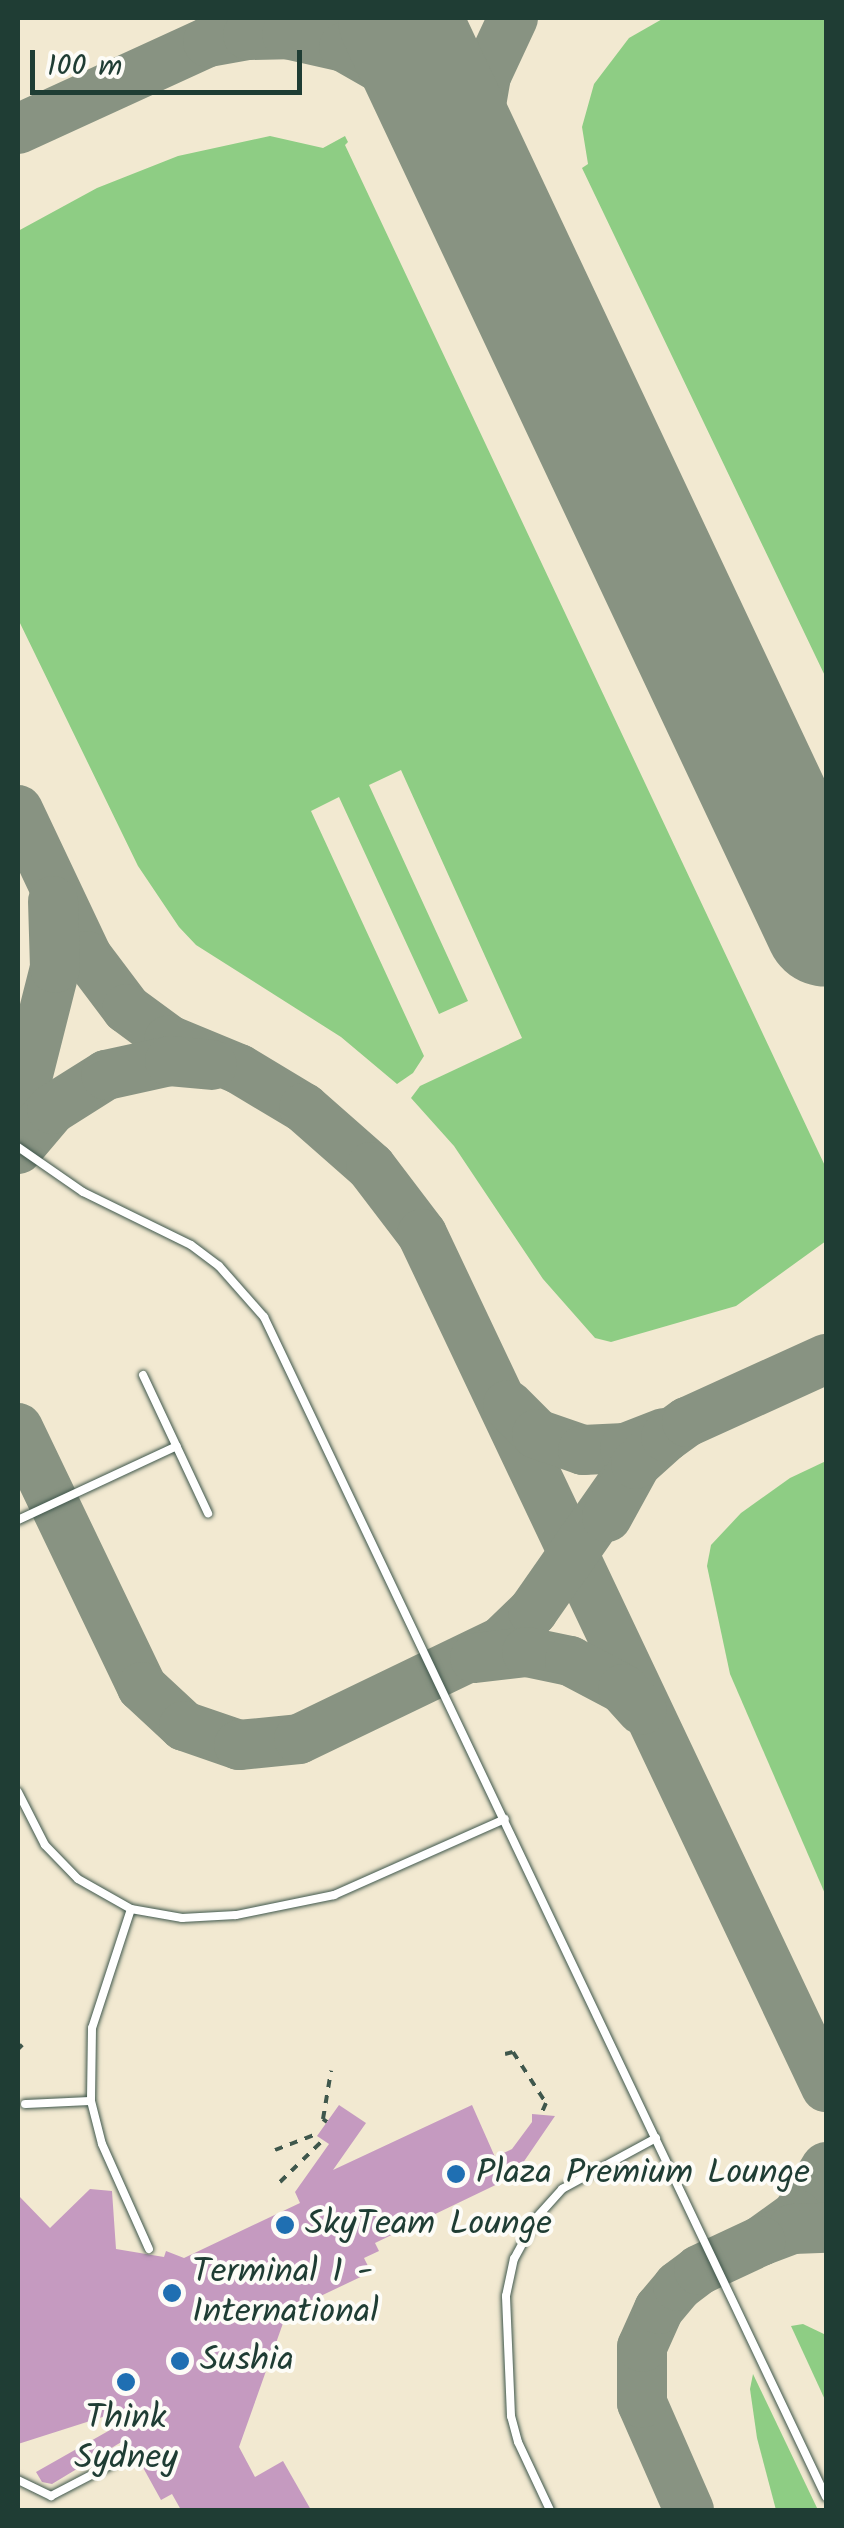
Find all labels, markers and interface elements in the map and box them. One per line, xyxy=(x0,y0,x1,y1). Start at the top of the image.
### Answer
scale bar xyxy=(35,30,308,92)
text: 100 m xyxy=(47,43,122,91)
place label: Plaza Premium Lounge xyxy=(476,2153,810,2195)
marker: Plaza Premium Lounge xyxy=(445,2163,467,2185)
place label: SkyTeam Lounge xyxy=(305,2204,552,2246)
marker: SkyTeam Lounge xyxy=(274,2214,296,2236)
place label: Terminal 1 - International xyxy=(192,2252,379,2334)
marker: Terminal 1 - International xyxy=(161,2282,183,2304)
place label: Sushia xyxy=(200,2340,294,2382)
marker: Sushia xyxy=(169,2350,191,2372)
marker: Think Sydney xyxy=(115,2371,137,2393)
place label: Think Sydney xyxy=(74,2398,178,2480)

